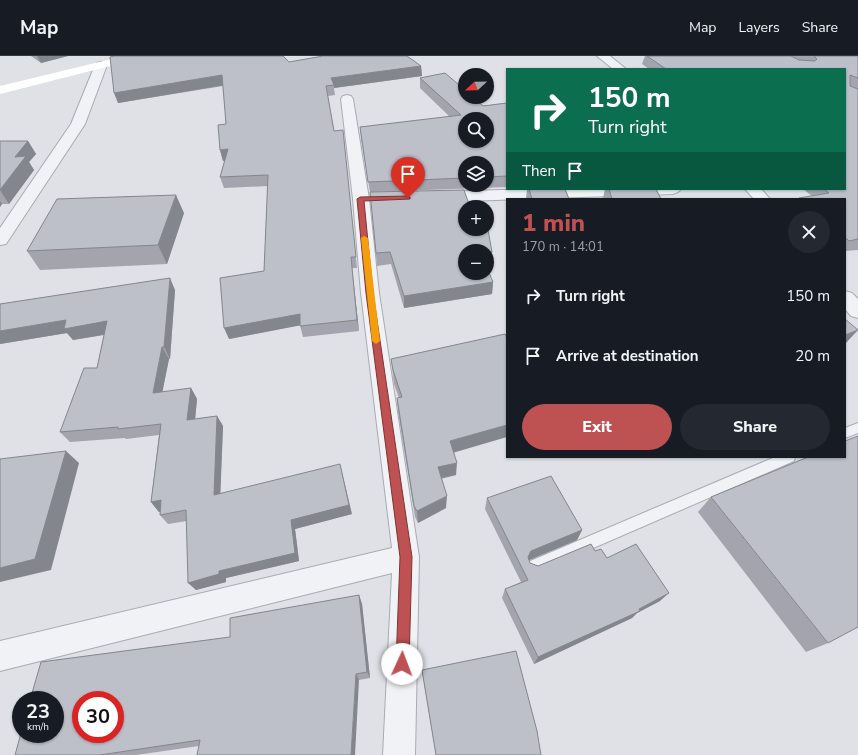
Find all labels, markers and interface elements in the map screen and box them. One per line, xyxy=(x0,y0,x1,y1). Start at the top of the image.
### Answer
text: Map xyxy=(20,15,58,41)
text: Map xyxy=(689,18,716,37)
text: Layers xyxy=(738,18,780,37)
text: Share xyxy=(802,18,838,37)
north arrow xyxy=(458,68,494,104)
map controls xyxy=(458,68,494,280)
text: 150 m xyxy=(588,79,671,117)
icon: right xyxy=(522,84,574,136)
button: search xyxy=(458,112,494,148)
text: Turn right xyxy=(588,115,667,139)
button: layers xyxy=(458,156,494,192)
pin xyxy=(391,157,425,198)
icon: arrive xyxy=(564,160,586,182)
text: Then xyxy=(522,161,556,181)
icon: arrive xyxy=(397,163,419,185)
button: + xyxy=(458,200,494,236)
text: 1 min xyxy=(522,207,585,239)
button: close xyxy=(788,211,830,253)
text: 170 m · 14:01 xyxy=(522,238,604,256)
button: − xyxy=(458,244,494,280)
icon: right xyxy=(522,285,544,307)
text: Turn right xyxy=(556,286,625,306)
text: 150 m xyxy=(786,286,830,306)
icon: arrive xyxy=(522,345,544,367)
text: Arrive at destination xyxy=(556,346,699,366)
text: 20 m xyxy=(795,346,830,366)
button: Exit xyxy=(522,404,672,450)
button: Share xyxy=(680,404,830,450)
position arrow xyxy=(381,643,423,685)
speed limit sign: 30 xyxy=(72,691,124,743)
text: 23 xyxy=(26,698,50,725)
text: km/h xyxy=(27,720,49,734)

